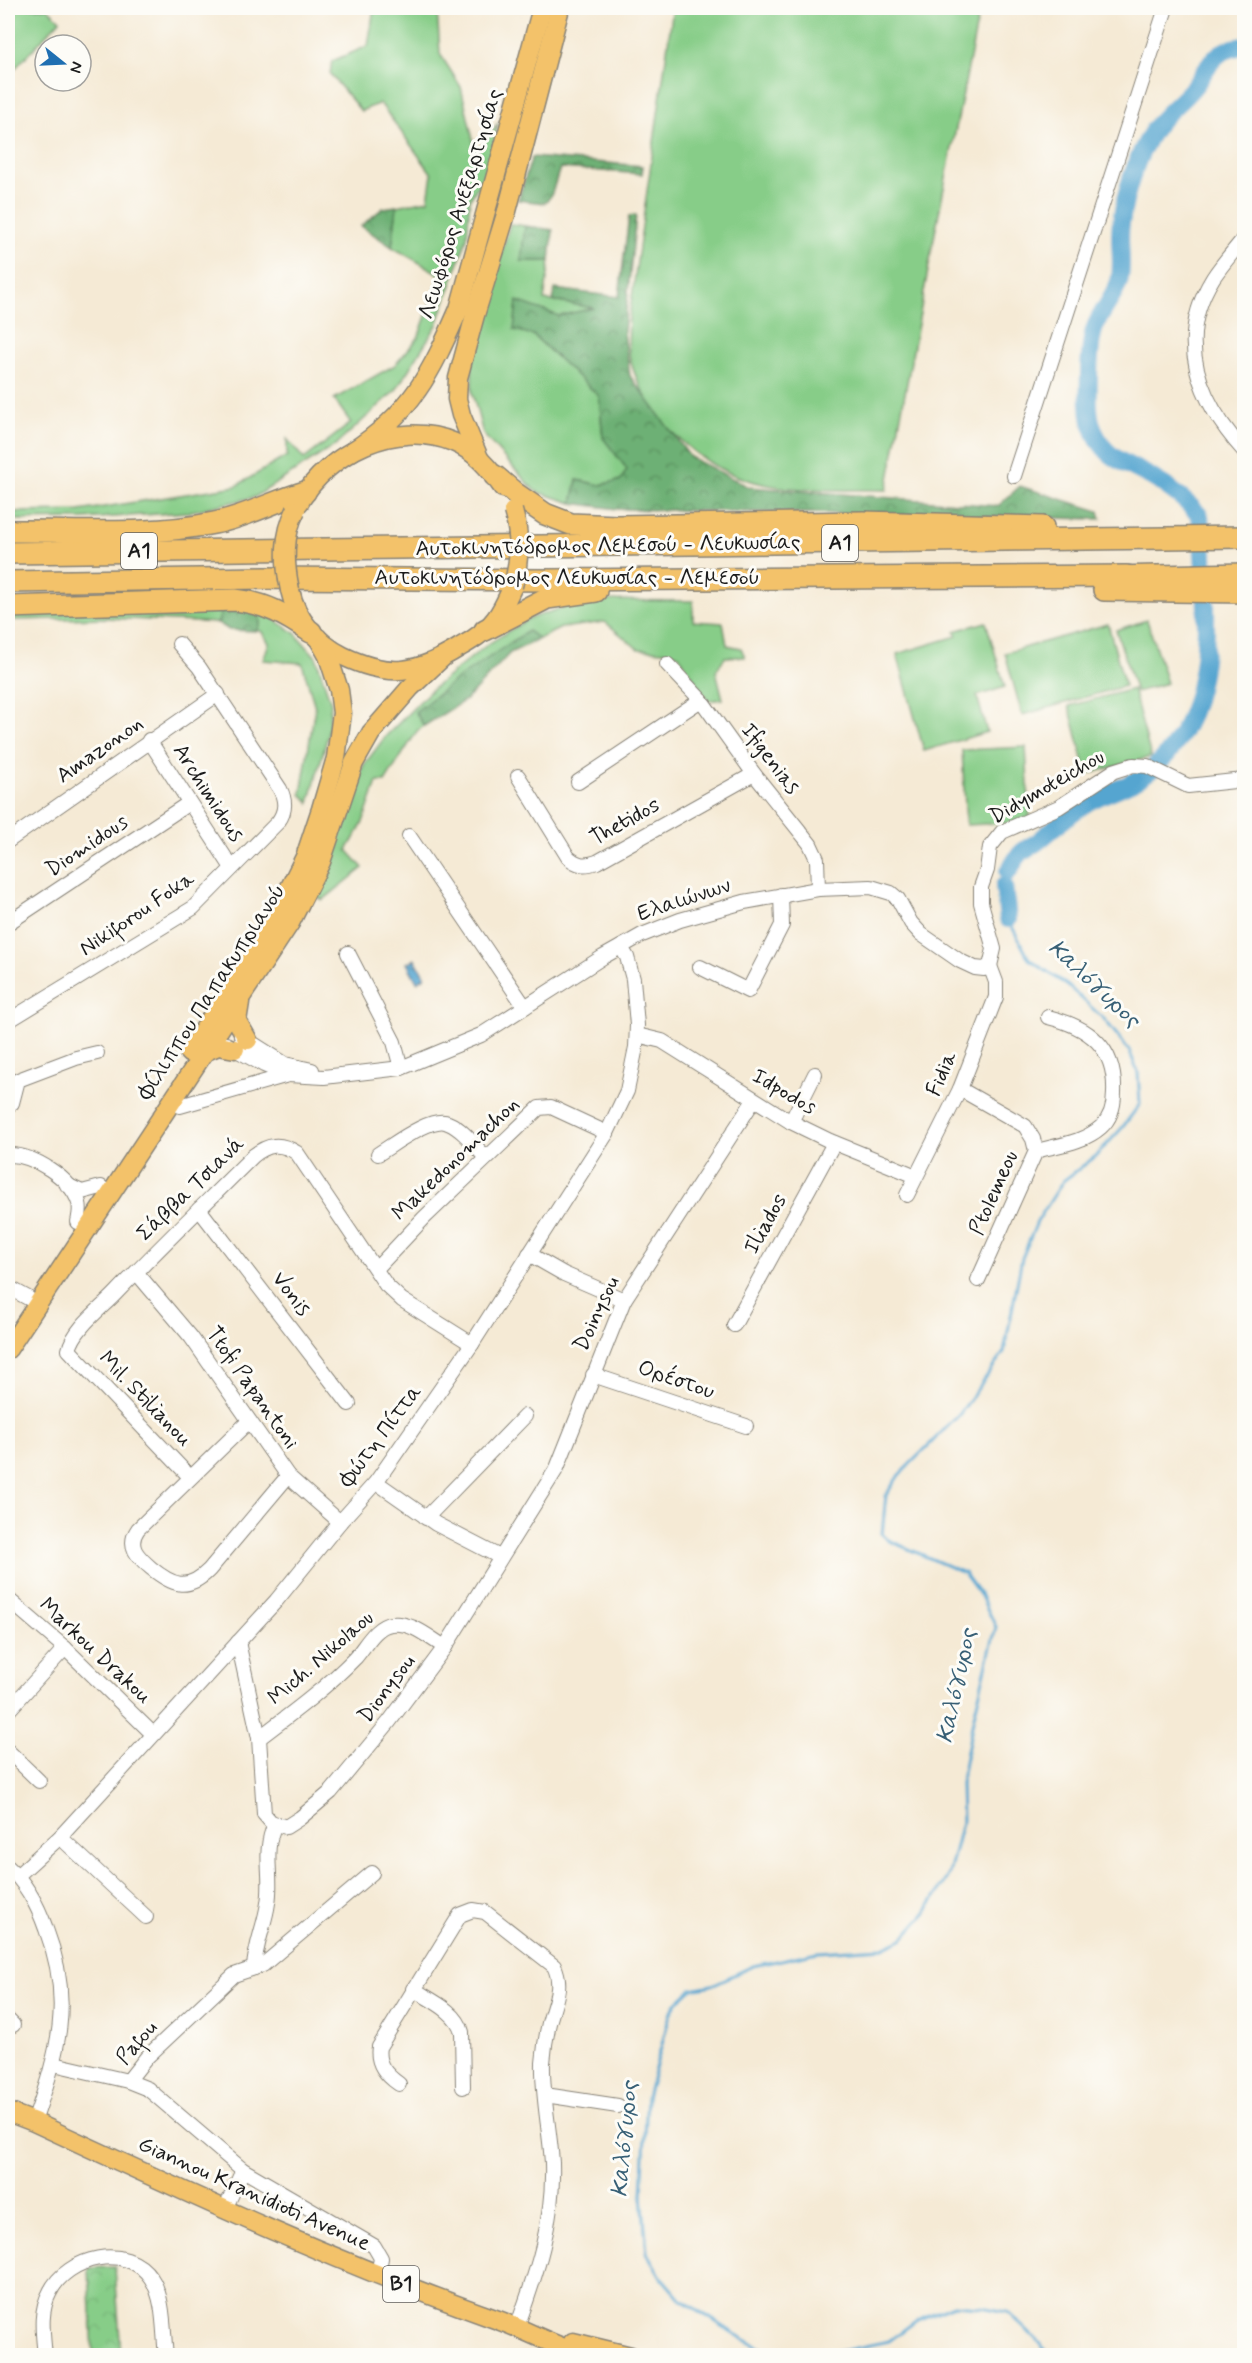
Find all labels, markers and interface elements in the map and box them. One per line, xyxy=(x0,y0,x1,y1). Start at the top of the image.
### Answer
north arrow xyxy=(33,33,93,93)
text: N xyxy=(64,59,87,75)
street label: Λεωφόρος Ανεξαρτησίας xyxy=(413,85,509,323)
road number: A1 xyxy=(822,525,858,561)
street label: Αυτοκινητόδρομος Λεμεσού - Λευκωσίας xyxy=(415,529,801,563)
road number: A1 xyxy=(121,533,157,569)
street label: Αυτοκινητόδρομος Λευκωσίας - Λεμεσού xyxy=(374,564,760,592)
street label: Amazonon xyxy=(51,710,149,790)
street label: Ifigenias xyxy=(733,718,806,801)
street label: Archimidous xyxy=(166,739,250,848)
street label: Didymoteichou xyxy=(984,743,1110,831)
street label: Thetidos xyxy=(585,791,665,853)
street label: Diomidous xyxy=(40,808,134,884)
street label: Nikiforou Foka xyxy=(74,865,202,964)
street label: Ελαιώνων xyxy=(634,872,735,928)
street label: Φίλιππου Παπακυπριανού xyxy=(131,879,292,1106)
water label: Καλόγυρος xyxy=(1041,933,1148,1036)
street label: Fidia xyxy=(920,1047,964,1101)
street label: Idpodos xyxy=(747,1062,822,1122)
street label: Makedonomachon xyxy=(386,1091,526,1227)
street label: Σάββα Τσιανά xyxy=(131,1130,251,1247)
street label: Ptolemeou xyxy=(963,1146,1025,1240)
street label: Iliados xyxy=(738,1189,794,1259)
street label: Vonis xyxy=(265,1266,317,1322)
street label: Doinysou xyxy=(567,1272,627,1356)
street label: Ttofi Papantoni xyxy=(199,1321,305,1455)
street label: Mil. Stilianou xyxy=(92,1345,198,1453)
street label: Ορέστου xyxy=(634,1353,719,1406)
street label: Φώτη Πίττα xyxy=(333,1379,429,1494)
street label: Markou Drakou xyxy=(33,1592,157,1710)
street label: Mich. Nikolaou xyxy=(262,1604,380,1712)
water label: Καλόγυρος xyxy=(930,1625,985,1746)
street label: Dionysou xyxy=(352,1649,422,1729)
street label: Pafou xyxy=(110,2015,166,2072)
water label: Καλόγυρος xyxy=(605,2078,646,2198)
street label: Giannou Kranidioti Avenue xyxy=(134,2130,375,2258)
road number: B1 xyxy=(383,2266,419,2302)

